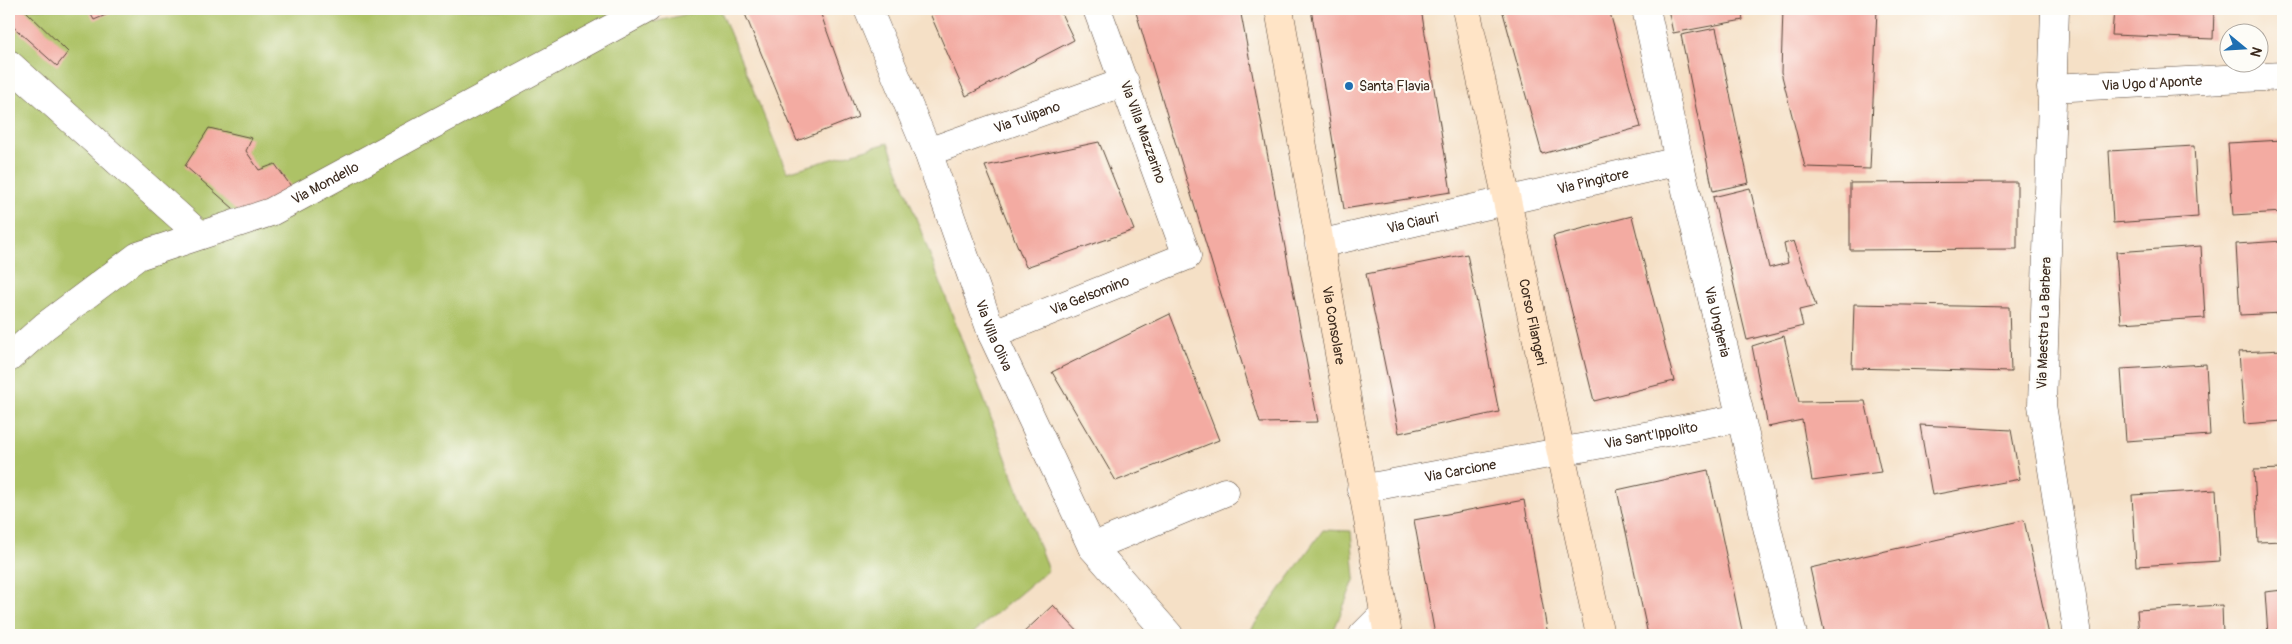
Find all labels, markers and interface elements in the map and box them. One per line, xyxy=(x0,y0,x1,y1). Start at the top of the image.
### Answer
north arrow xyxy=(2220,22,2270,72)
text: N xyxy=(2246,45,2265,59)
street label: Via Ugo d'Aponte xyxy=(2101,72,2203,94)
street label: Via Villa Mazzarino xyxy=(1116,78,1170,186)
place label: Santa Flavia xyxy=(1359,78,1430,95)
marker: Santa Flavia xyxy=(1343,80,1355,92)
street label: Via Tulipano xyxy=(992,97,1063,136)
street label: Via Mondello xyxy=(288,158,362,208)
street label: Via Pingitore xyxy=(1555,164,1630,197)
street label: Via Ciauri xyxy=(1385,208,1440,237)
street label: Via Maestra La Barbera xyxy=(2033,256,2055,390)
street label: Via Gelsomino xyxy=(1047,271,1132,318)
street label: Corso Filangeri xyxy=(1515,277,1551,367)
street label: Via Consolare xyxy=(1319,285,1349,366)
street label: Via Ungheria xyxy=(1701,285,1734,359)
street label: Via Villa Oliva xyxy=(972,297,1017,374)
street label: Via Sant'Ippolito xyxy=(1603,418,1700,452)
street label: Via Carcione xyxy=(1423,455,1498,485)

